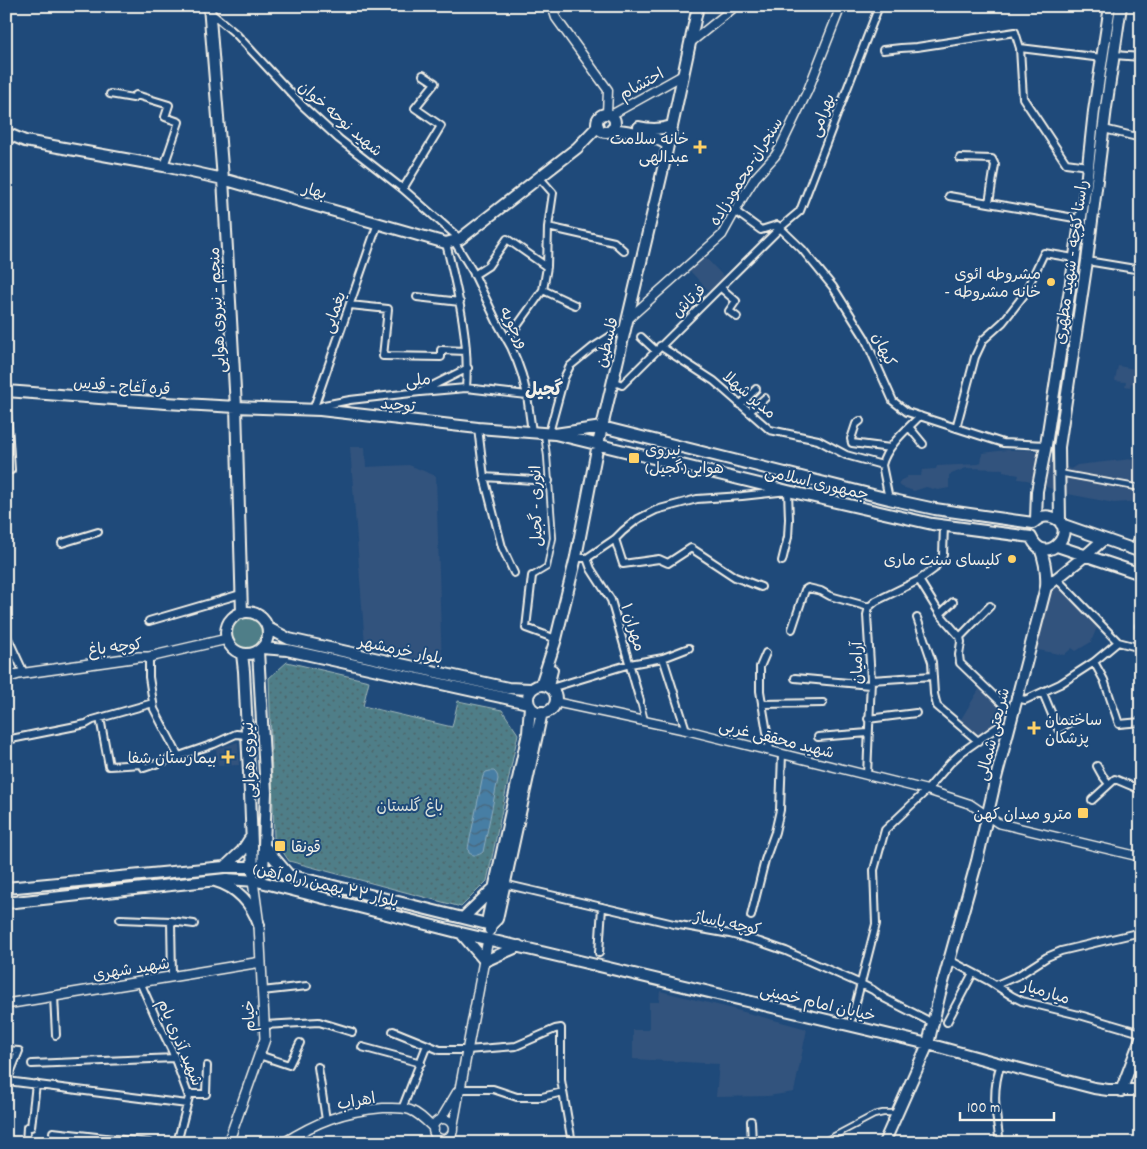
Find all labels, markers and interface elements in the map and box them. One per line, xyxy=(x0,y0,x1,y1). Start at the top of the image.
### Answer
street label: احتشام xyxy=(616,63,669,107)
street label: شهید نوحه خوان xyxy=(292,77,387,163)
street label: بهرامی xyxy=(805,91,842,141)
street label: سنجران-محمودزاده xyxy=(705,114,790,231)
place label: خانه سلامت عبدالهی xyxy=(610,129,689,170)
marker: خانه سلامت عبدالهی xyxy=(693,140,707,154)
street label: بهار xyxy=(298,177,329,207)
street label: راستا کؤچه - شهید مطهری xyxy=(1050,179,1095,346)
street label: منجم - نیروی هوایی xyxy=(204,246,233,373)
place label: مشروطه ائوی - خانه مشروطه xyxy=(944,264,1041,305)
marker: مشروطه ائوی - خانه مشروطه xyxy=(1045,276,1057,288)
street label: فرتاش xyxy=(667,280,712,324)
street label: یغمایی xyxy=(317,289,353,337)
street label: ورجویه xyxy=(492,303,533,354)
street label: فلسطین xyxy=(591,315,626,370)
street label: کیهان xyxy=(865,329,901,371)
street label: مدیر شهلا xyxy=(717,367,780,425)
street label: ملی xyxy=(404,369,432,394)
street label: قره آغاج - قدس xyxy=(72,373,171,402)
district label: گجیل xyxy=(525,378,563,404)
street label: توحید xyxy=(379,393,417,420)
place label: نیروی هوایی(گجیل) xyxy=(645,440,724,481)
marker: نیروی هوایی(گجیل) xyxy=(627,451,641,465)
street label: جمهوری اسلامی xyxy=(762,461,871,508)
street label: انوری - گجیل xyxy=(525,465,550,547)
place label: کلیسای سنت ماری xyxy=(884,550,1002,573)
marker: کلیسای سنت ماری xyxy=(1006,553,1018,565)
street label: مهران ۱ xyxy=(613,601,650,654)
street label: بلوار خرمشهر xyxy=(354,631,445,672)
street label: کوچه باغ xyxy=(87,634,144,663)
street label: آرامیان xyxy=(847,640,870,685)
street label: شریعتی شمالی xyxy=(972,686,1017,783)
place label: ساختمان پزشکان xyxy=(1045,710,1102,751)
street label: شهید محققی غربی xyxy=(716,715,837,766)
street label: نیروی هوایی xyxy=(238,721,263,799)
marker: ساختمان پزشکان xyxy=(1027,721,1041,735)
place label: بیمارستان شفا xyxy=(128,748,217,771)
marker: بیمارستان شفا xyxy=(221,750,235,764)
park label: باغ گلستان xyxy=(376,796,444,819)
place label: مترو میدان کهن xyxy=(973,804,1072,827)
marker: مترو میدان کهن xyxy=(1076,806,1090,820)
place label: قونقا xyxy=(291,837,321,860)
marker: قونقا xyxy=(273,839,287,853)
street label: بلوار ۲۲ بهمن (راه آهن) xyxy=(250,858,401,914)
street label: کوچه پاساژ xyxy=(690,906,763,943)
street label: شهید شهری xyxy=(91,953,172,988)
street label: میارمیار xyxy=(1017,975,1072,1012)
street label: خیابان امام خمینی xyxy=(757,980,877,1029)
street label: شهید آذری یام xyxy=(150,996,207,1090)
street label: خیام xyxy=(238,999,263,1032)
street label: اهراب xyxy=(335,1088,378,1117)
scale bar xyxy=(960,1089,1053,1121)
text: 100 m xyxy=(967,1098,1000,1120)

